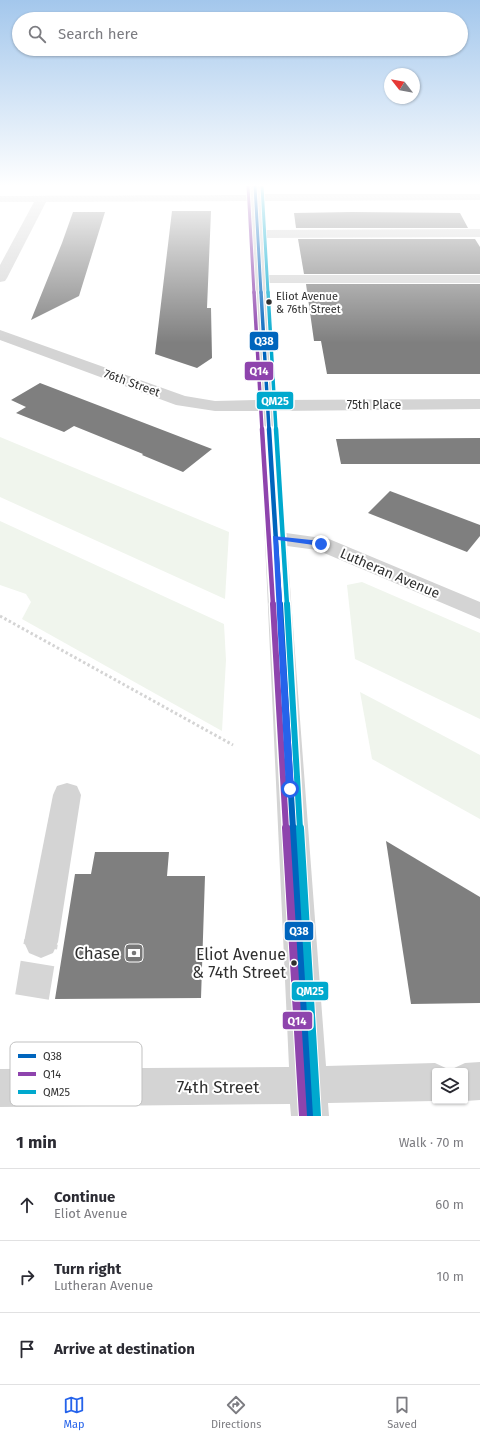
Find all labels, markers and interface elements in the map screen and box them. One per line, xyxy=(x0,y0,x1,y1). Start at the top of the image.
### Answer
search box xyxy=(12,12,468,56)
icon: search xyxy=(26,23,48,45)
text: Search here xyxy=(58,25,138,43)
north arrow xyxy=(384,68,420,104)
place label: Eliot Avenue & 76th Street xyxy=(276,290,341,316)
marker: Eliot Avenue & 76th Street xyxy=(264,297,274,307)
line badge: Q38 xyxy=(249,331,279,351)
text: Q38 xyxy=(254,335,274,348)
line badge: Q14 xyxy=(244,361,274,381)
text: Q14 xyxy=(250,365,268,378)
street label: 76th Street xyxy=(102,366,163,400)
line badge: QM25 xyxy=(256,391,294,410)
text: QM25 xyxy=(261,395,289,408)
street label: 75th Place xyxy=(347,398,401,412)
route end xyxy=(312,535,330,553)
street label: Lutheran Avenue xyxy=(337,545,442,602)
route start xyxy=(281,780,299,798)
line badge: Q38 xyxy=(284,921,314,941)
text: Q38 xyxy=(289,925,309,938)
bank icon: Chase xyxy=(123,942,145,964)
place label: Chase xyxy=(74,943,120,964)
place label: Eliot Avenue & 74th Street xyxy=(192,945,286,982)
marker: Eliot Avenue & 74th Street xyxy=(289,958,299,968)
line badge: QM25 xyxy=(291,981,329,1001)
text: QM25 xyxy=(296,985,324,998)
line badge: Q14 xyxy=(282,1011,313,1030)
text: Q14 xyxy=(288,1015,306,1028)
legend xyxy=(10,1042,142,1106)
text: Q38 xyxy=(43,1050,62,1063)
text: Q14 xyxy=(43,1068,61,1081)
map controls xyxy=(432,1068,468,1104)
button: layers xyxy=(432,1068,468,1104)
street label: 74th Street xyxy=(177,1077,260,1098)
text: QM25 xyxy=(43,1086,71,1099)
text: 1 min xyxy=(16,1132,57,1153)
text: Walk · 70 m xyxy=(399,1135,464,1150)
text: Continue xyxy=(54,1188,115,1206)
icon: ahead xyxy=(16,1194,38,1216)
text: 60 m xyxy=(435,1197,464,1212)
text: Eliot Avenue xyxy=(54,1206,127,1221)
text: Turn right xyxy=(54,1260,121,1278)
icon: right xyxy=(16,1266,38,1288)
text: 10 m xyxy=(437,1269,464,1284)
text: Lutheran Avenue xyxy=(54,1278,153,1293)
icon: arrive xyxy=(16,1338,38,1360)
text: Arrive at destination xyxy=(54,1340,195,1358)
tab: Map xyxy=(63,1394,85,1431)
tab: Directions xyxy=(211,1394,261,1431)
tab: Saved xyxy=(387,1394,417,1431)

